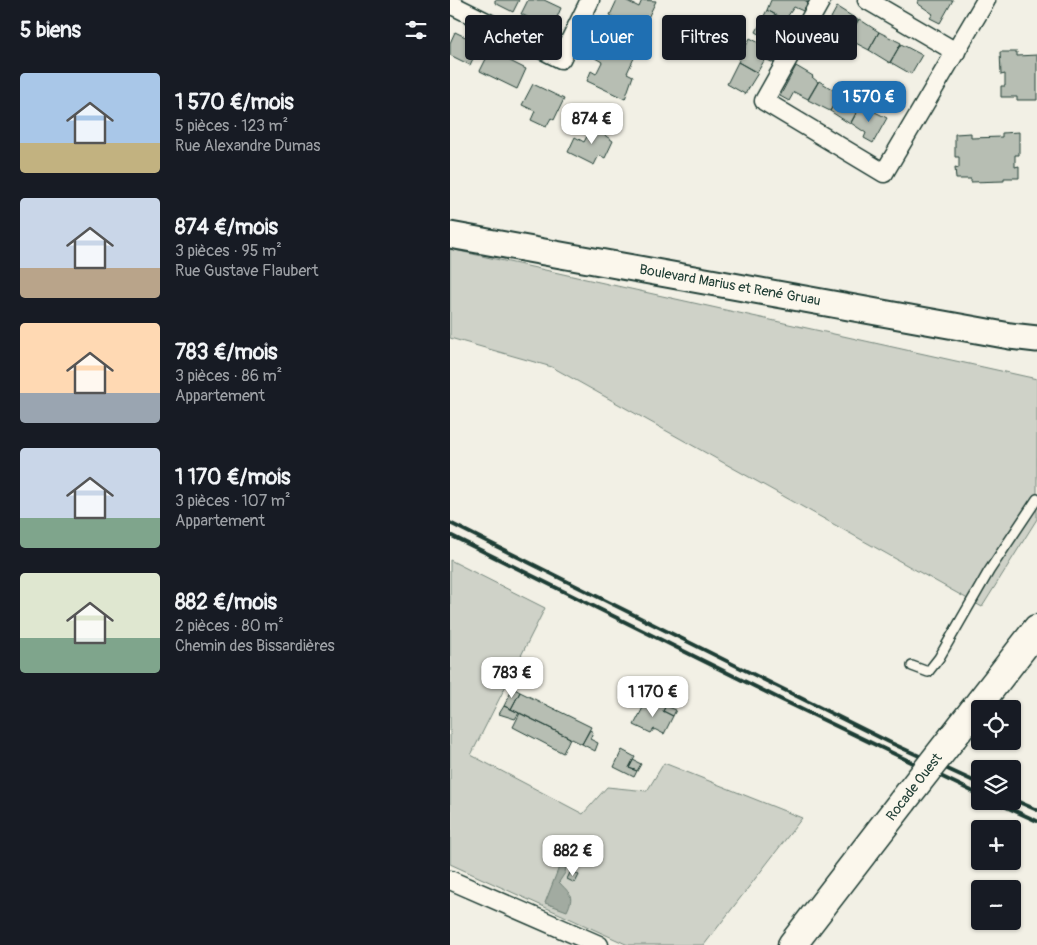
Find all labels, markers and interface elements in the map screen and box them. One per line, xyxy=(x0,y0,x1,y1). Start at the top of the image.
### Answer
chip: Acheter xyxy=(465,15,562,60)
chip: Louer xyxy=(572,15,652,60)
chip: Filtres xyxy=(662,15,746,60)
chip: Nouveau xyxy=(756,15,857,60)
icon: filters xyxy=(402,16,430,44)
text: 5 biens xyxy=(20,17,81,44)
pin: 1 570 € xyxy=(823,80,915,123)
text: 1 570 € xyxy=(843,87,895,107)
text: 1 570 €/mois xyxy=(175,89,294,116)
icon: home xyxy=(60,93,120,153)
pin: 874 € xyxy=(557,102,627,145)
text: 874 € xyxy=(572,109,612,129)
text: 5 pièces · 123 m² xyxy=(175,116,288,136)
text: Rue Alexandre Dumas xyxy=(175,136,320,156)
text: 874 €/mois xyxy=(175,214,278,241)
icon: home xyxy=(60,218,120,278)
text: 3 pièces · 95 m² xyxy=(175,241,282,261)
text: Rue Gustave Flaubert xyxy=(175,261,318,281)
street label: Boulevard Marius et René Gruau xyxy=(638,261,822,309)
text: 783 €/mois xyxy=(175,339,277,366)
icon: home xyxy=(60,343,120,403)
text: 3 pièces · 86 m² xyxy=(175,366,282,386)
text: Appartement xyxy=(175,386,265,406)
text: 1 170 €/mois xyxy=(175,464,290,491)
icon: home xyxy=(60,468,120,528)
text: 3 pièces · 107 m² xyxy=(175,491,290,511)
text: Appartement xyxy=(175,511,265,531)
text: 882 €/mois xyxy=(175,589,277,616)
icon: home xyxy=(60,593,120,653)
text: 2 pièces · 80 m² xyxy=(175,616,284,636)
text: Chemin des Bissardières xyxy=(175,636,335,656)
pin: 783 € xyxy=(477,656,547,699)
text: 783 € xyxy=(492,663,532,683)
pin: 1 170 € xyxy=(607,676,699,718)
text: 1 170 € xyxy=(628,682,678,702)
map controls xyxy=(971,700,1021,930)
button: locate xyxy=(971,700,1021,750)
street label: Rocade Ouest xyxy=(882,750,946,824)
button: layers xyxy=(971,760,1021,810)
button: + xyxy=(971,820,1021,870)
pin: 882 € xyxy=(538,834,608,877)
text: 882 € xyxy=(553,841,593,861)
button: − xyxy=(971,880,1021,930)

